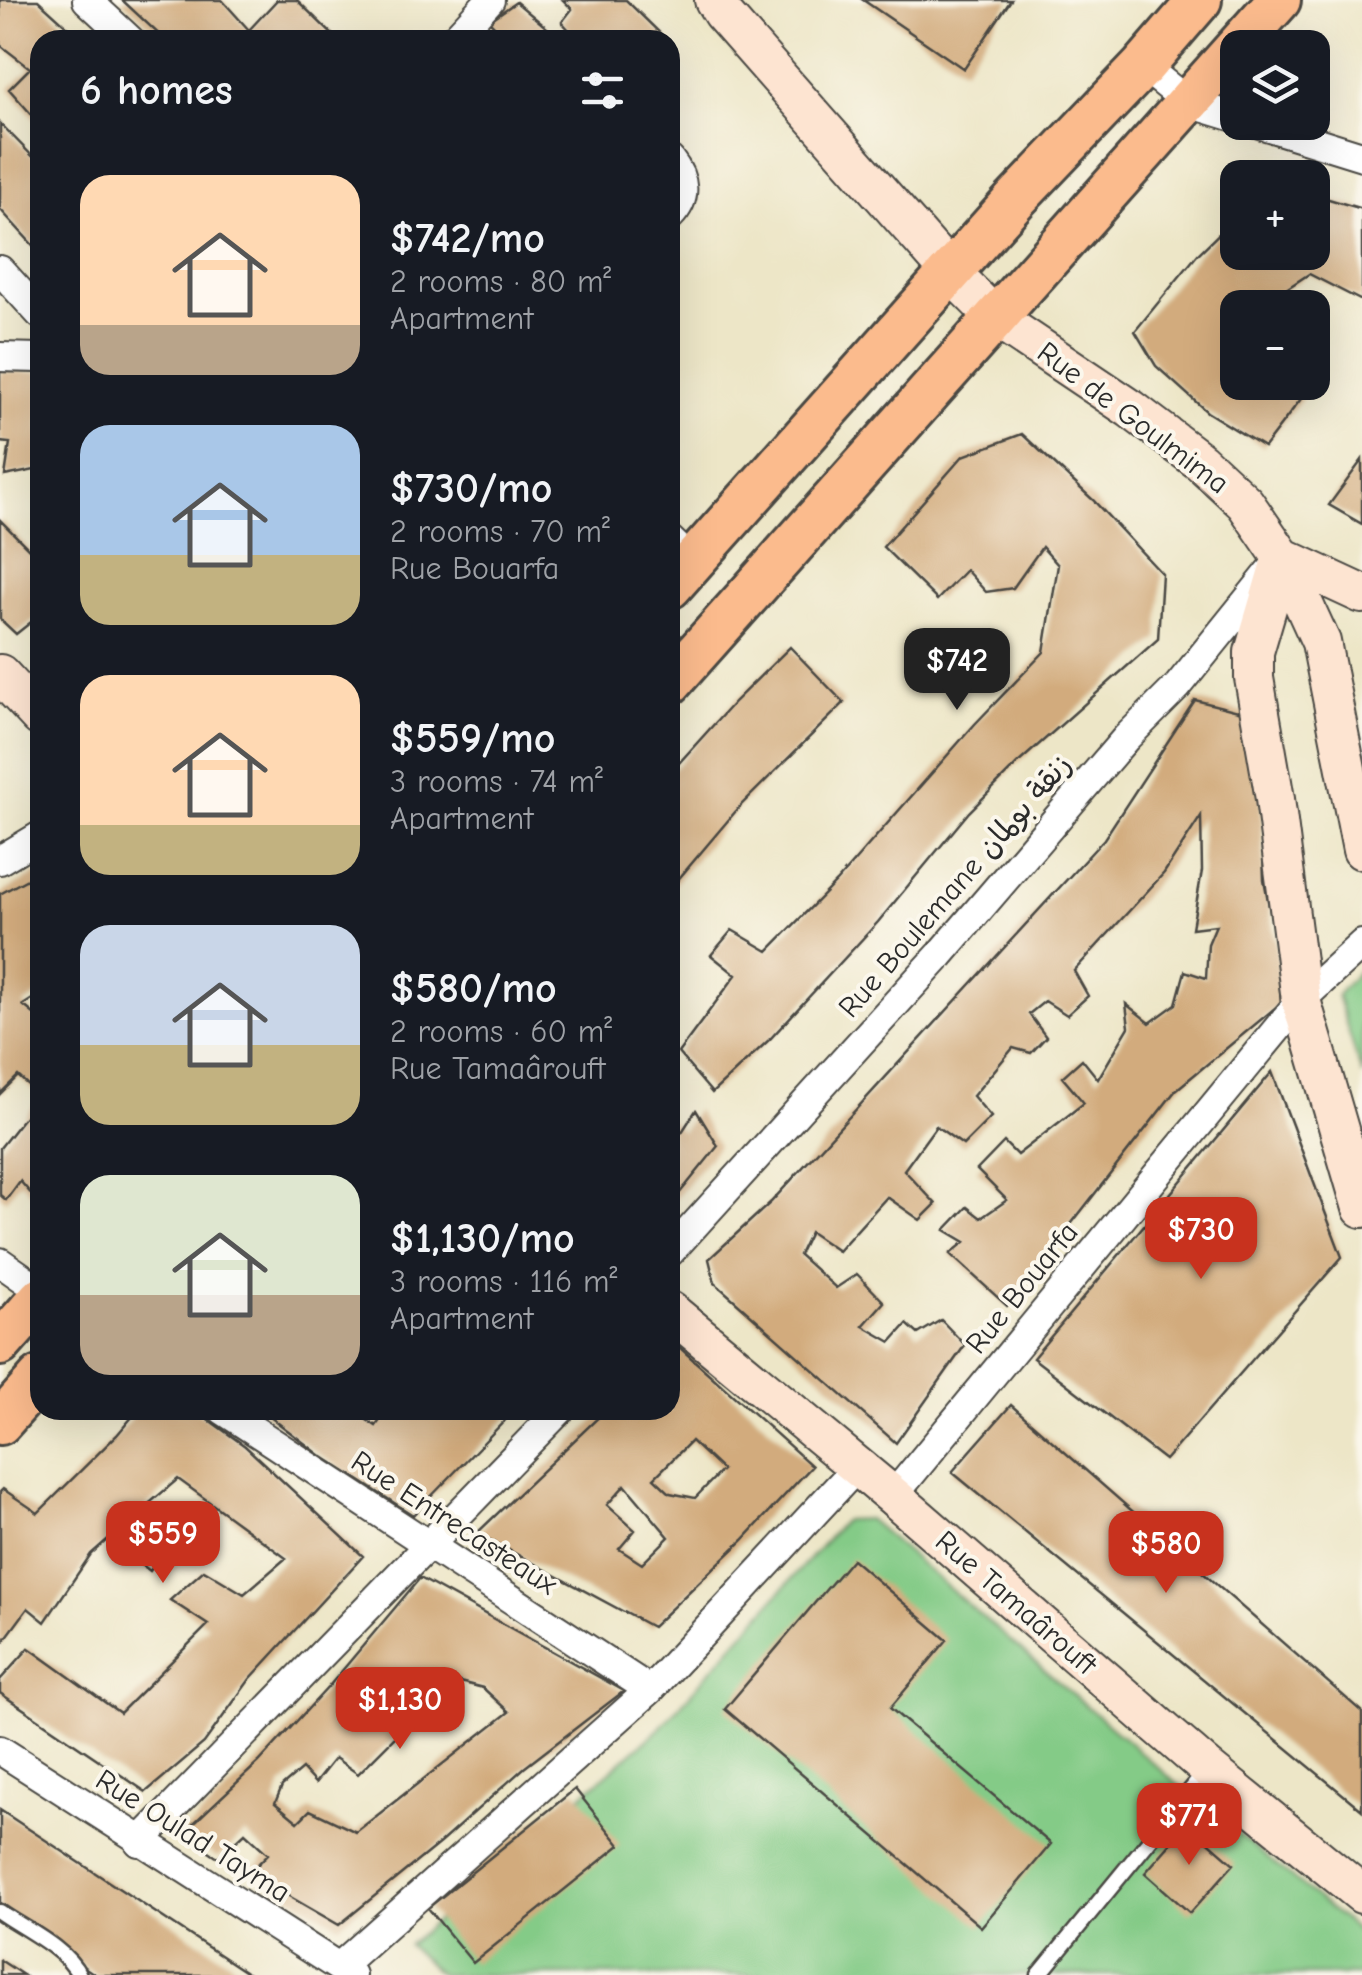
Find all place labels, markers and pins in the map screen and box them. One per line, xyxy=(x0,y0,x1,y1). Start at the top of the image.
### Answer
pin: $742 xyxy=(898,628,1016,713)
pin: $730 xyxy=(1142,1197,1260,1282)
pin: $559 xyxy=(104,1501,222,1586)
pin: $580 xyxy=(1107,1511,1225,1596)
pin: $1,130 xyxy=(319,1667,481,1752)
pin: $771 xyxy=(1130,1783,1248,1868)

